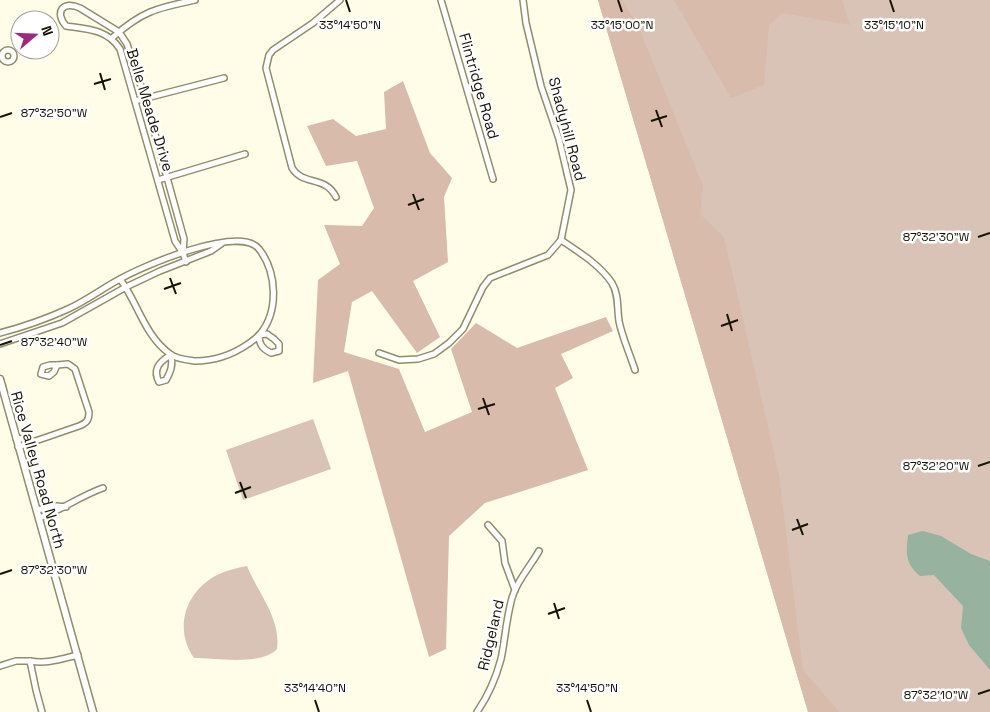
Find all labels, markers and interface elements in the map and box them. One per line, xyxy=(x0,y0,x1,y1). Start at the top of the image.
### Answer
north arrow xyxy=(10,10,60,60)
text: 33°14'50"N xyxy=(319,17,381,33)
text: 33°15'00"N xyxy=(591,17,653,33)
text: 33°15'10"N xyxy=(864,17,924,33)
text: N xyxy=(37,23,57,38)
street label: Flintridge Road xyxy=(455,31,504,141)
street label: Belle Meade Drive xyxy=(123,46,178,174)
street label: Shadyhill Road xyxy=(545,75,590,183)
text: 87°32'50"W xyxy=(21,105,88,121)
text: 87°32'30"W xyxy=(903,229,970,245)
text: 87°32'40"W xyxy=(21,334,88,350)
street label: Rice Valley Road North xyxy=(7,389,70,551)
text: 87°32'20"W xyxy=(903,458,970,474)
text: 87°32'30"W xyxy=(21,562,88,578)
street label: Ridgeland xyxy=(473,597,508,672)
text: 33°14'40"N xyxy=(284,680,346,696)
text: 33°14'50"N xyxy=(556,680,618,696)
text: 87°32'10"W xyxy=(904,687,969,703)

